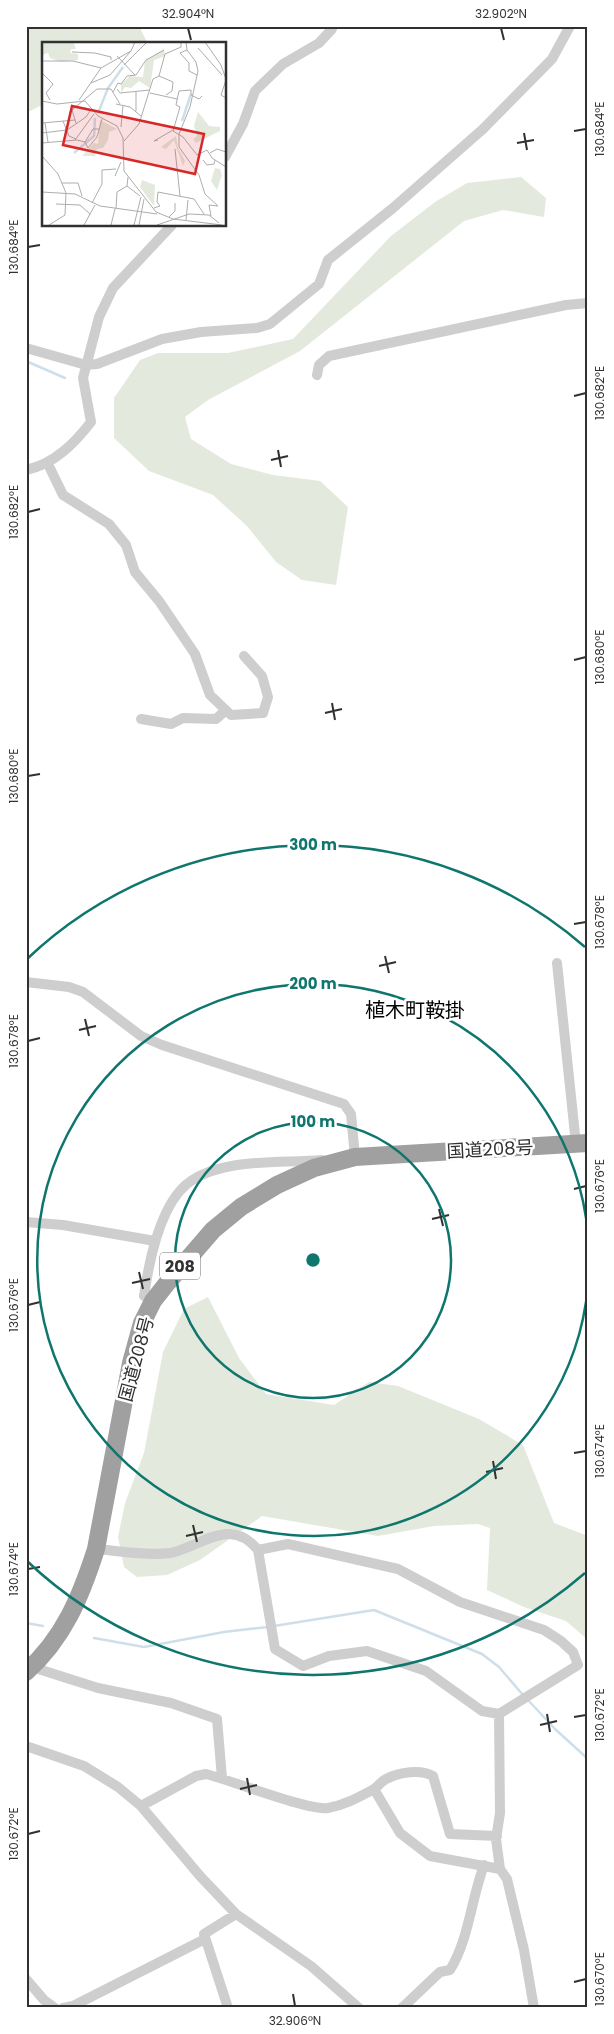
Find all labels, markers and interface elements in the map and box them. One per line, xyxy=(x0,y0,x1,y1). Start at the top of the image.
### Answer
text: 32.904°N xyxy=(162,5,214,22)
text: 32.902°N xyxy=(475,5,527,22)
inset map xyxy=(42,42,226,226)
text: 130.684°E xyxy=(591,102,608,156)
text: 130.684°E xyxy=(5,220,22,274)
text: 130.682°E xyxy=(591,366,608,420)
text: 130.682°E xyxy=(5,485,22,539)
text: 130.680°E xyxy=(591,630,608,684)
text: 130.680°E xyxy=(5,749,22,803)
text: 300 m xyxy=(289,834,337,855)
text: 130.678°E xyxy=(591,895,608,949)
text: 200 m xyxy=(289,973,337,994)
district label: 植木町鞍掛 xyxy=(365,996,465,1024)
text: 130.678°E xyxy=(5,1014,22,1068)
text: 100 m xyxy=(291,1111,335,1132)
street label: 国道208号 xyxy=(446,1134,534,1164)
text: 130.676°E xyxy=(591,1159,608,1213)
centre of rings xyxy=(304,1251,322,1269)
road number: 208 xyxy=(160,1252,200,1280)
text: 130.676°E xyxy=(5,1278,22,1332)
street label: 国道208号 xyxy=(113,1314,159,1404)
text: 130.674°E xyxy=(591,1424,608,1478)
text: 130.674°E xyxy=(5,1542,22,1596)
text: 130.672°E xyxy=(591,1688,608,1742)
text: 130.672°E xyxy=(5,1807,22,1861)
text: 130.670°E xyxy=(591,1952,608,2006)
text: 32.906°N xyxy=(269,2012,321,2029)

